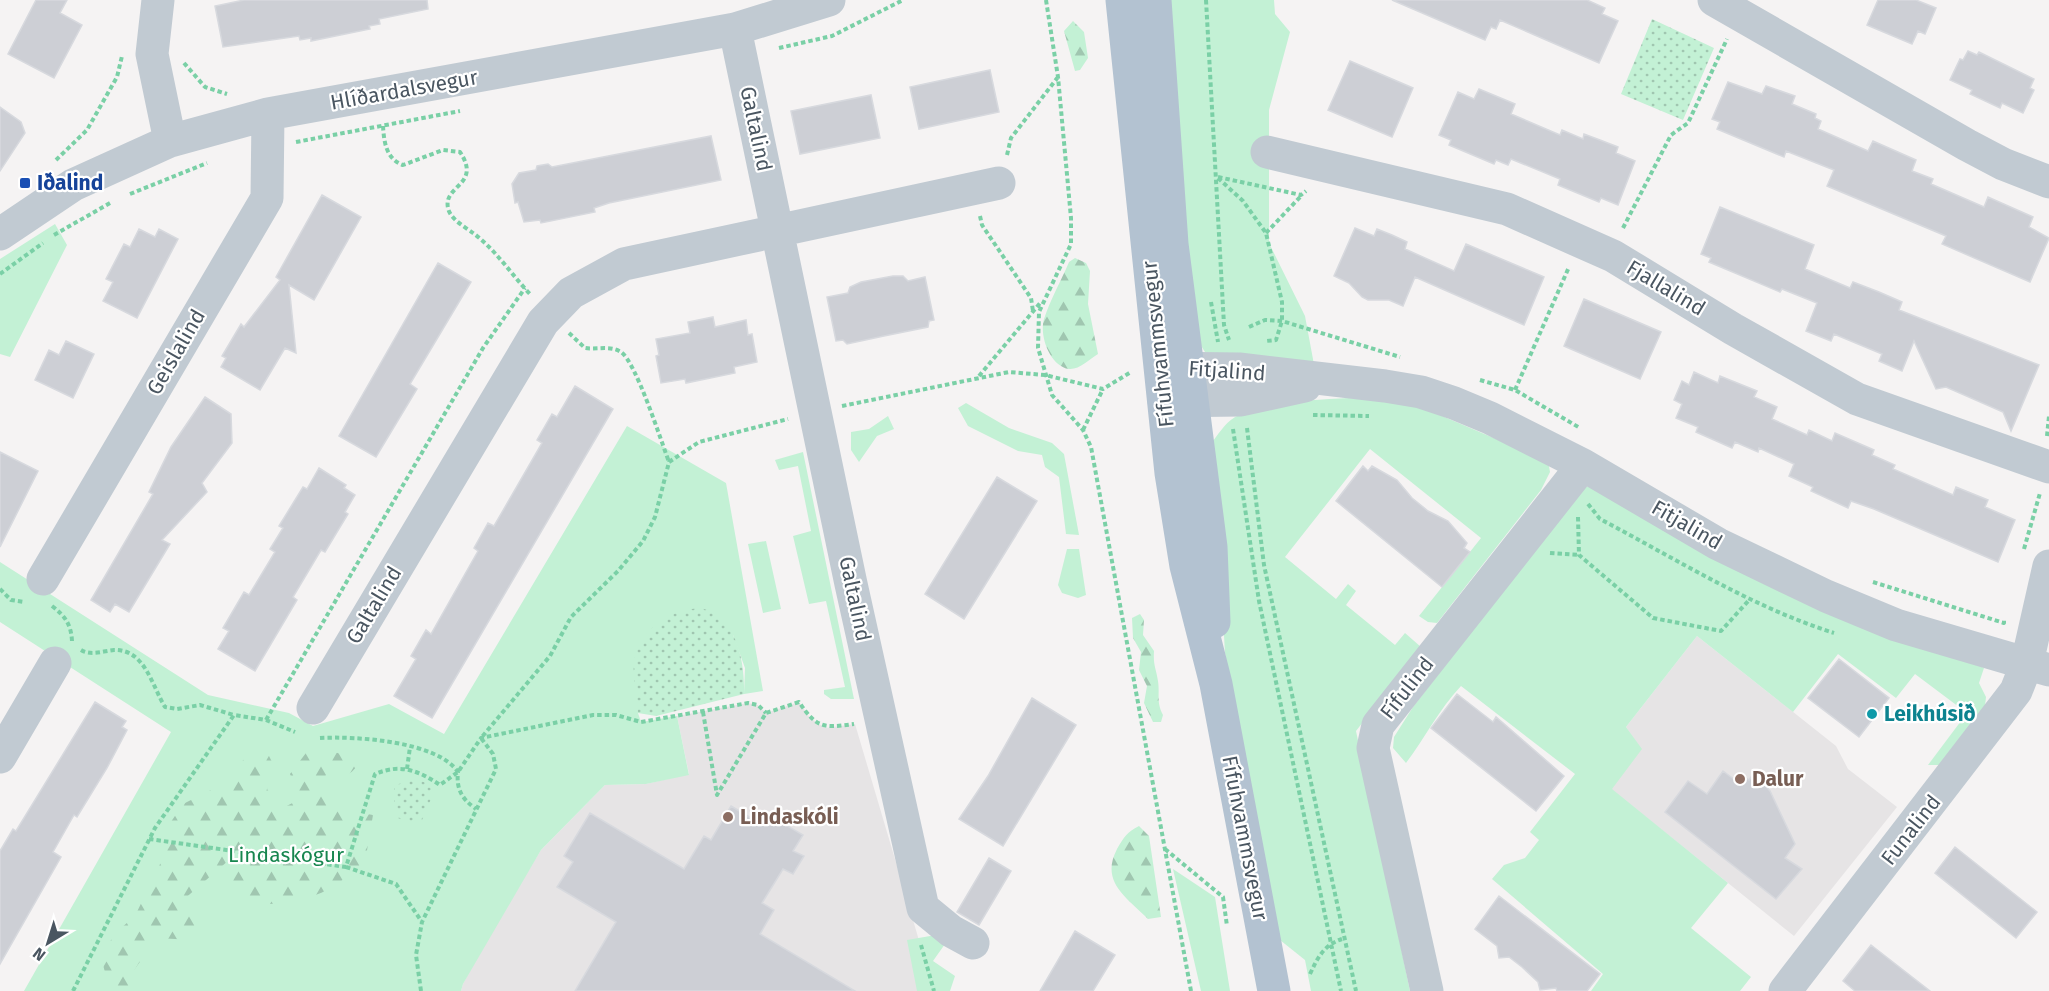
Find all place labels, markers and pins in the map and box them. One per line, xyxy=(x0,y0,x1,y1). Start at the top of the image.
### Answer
place label: Iðalind xyxy=(37,170,103,196)
marker: Iðalind xyxy=(18,176,32,190)
place label: Leikhúsið xyxy=(1884,701,1976,727)
marker: Leikhúsið xyxy=(1865,707,1879,721)
place label: Dalur xyxy=(1752,766,1804,792)
marker: Dalur xyxy=(1733,772,1747,786)
place label: Lindaskóli xyxy=(740,804,839,830)
marker: Lindaskóli xyxy=(721,810,735,824)

